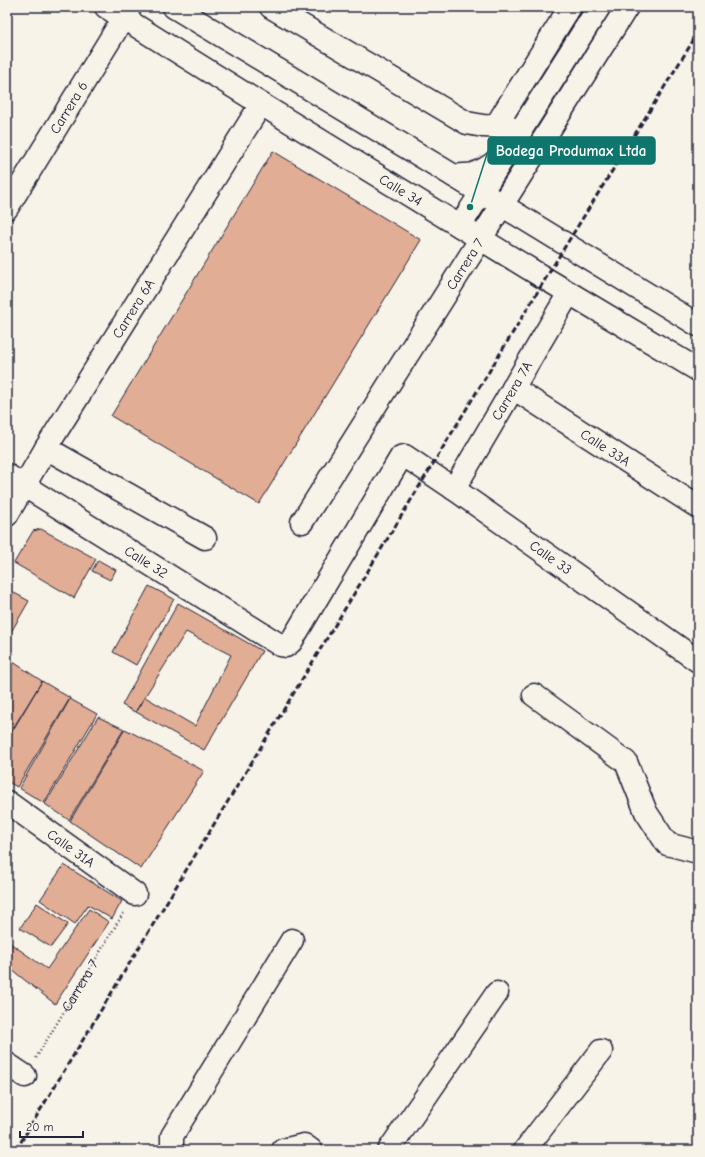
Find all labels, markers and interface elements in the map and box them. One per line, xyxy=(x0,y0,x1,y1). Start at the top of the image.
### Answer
street label: Carrera 6 xyxy=(46,78,92,137)
callout: Bodega Produmax Ltda xyxy=(488,137,655,164)
text: Bodega Produmax Ltda xyxy=(496,142,646,160)
street label: Calle 34 xyxy=(376,171,426,210)
street label: Carrera 7 xyxy=(443,235,488,293)
street label: Carrera 6A xyxy=(109,276,158,342)
street label: Carrera 7A xyxy=(488,358,536,424)
street label: Calle 33A xyxy=(577,426,633,470)
street label: Calle 33 xyxy=(526,537,575,578)
street label: Calle 32 xyxy=(121,542,171,582)
street label: Calle 31A xyxy=(44,826,98,871)
street label: Carrera 7 xyxy=(58,956,103,1014)
scale bar xyxy=(20,1113,83,1139)
text: 20 m xyxy=(26,1120,54,1134)

